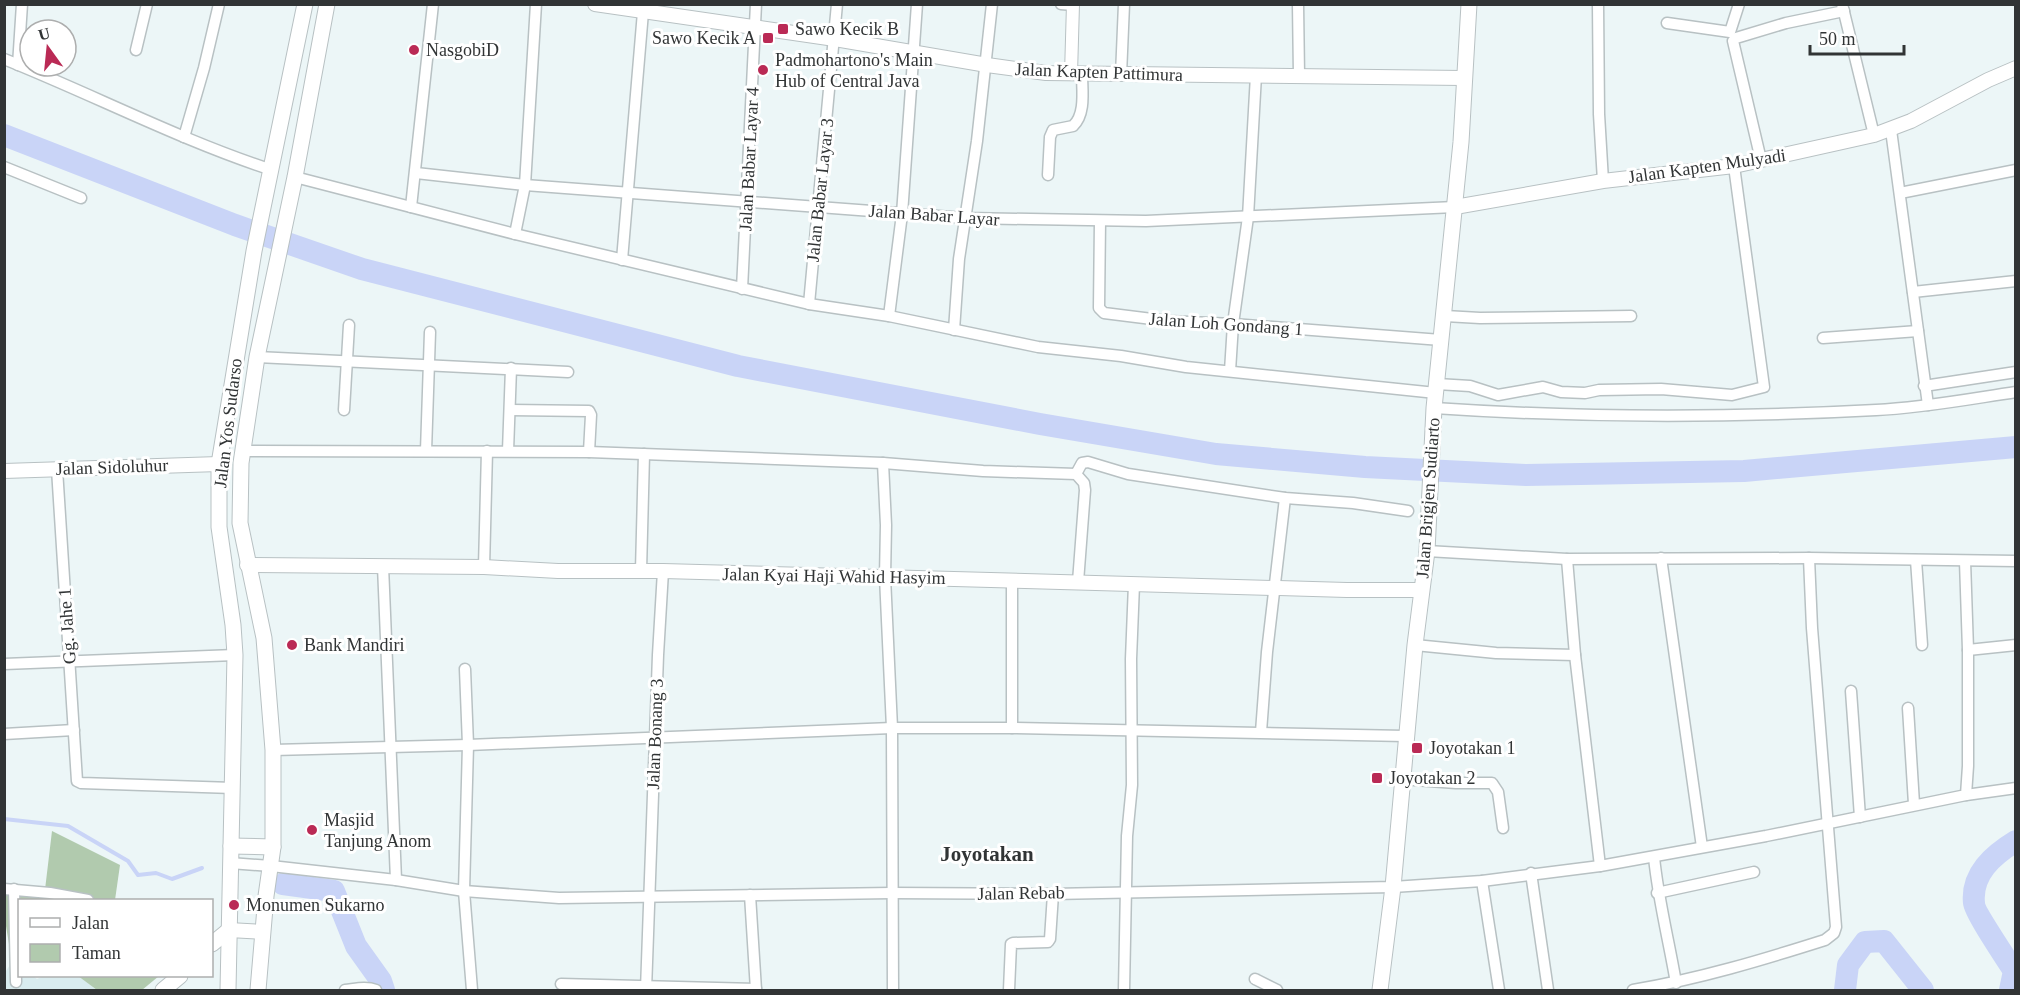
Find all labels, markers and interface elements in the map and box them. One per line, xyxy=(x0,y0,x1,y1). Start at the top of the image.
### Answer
north arrow xyxy=(18,18,78,78)
scale bar xyxy=(1810,18,1904,56)
place label: Sawo Kecik B xyxy=(795,19,899,39)
marker: Sawo Kecik B xyxy=(776,22,790,36)
text: U xyxy=(36,24,52,44)
place label: Sawo Kecik A xyxy=(652,28,756,48)
text: 50 m xyxy=(1819,29,1856,49)
marker: Sawo Kecik A xyxy=(761,31,775,45)
place label: NasgobiD xyxy=(426,40,499,60)
marker: NasgobiD xyxy=(407,43,421,57)
place label: Padmohartono's Main Hub of Central Java xyxy=(775,50,933,91)
street label: Jalan Kapten Pattimura xyxy=(1015,59,1183,85)
marker: Padmohartono's Main Hub of Central Java xyxy=(756,63,770,77)
street label: Jalan Babar Layar 4 xyxy=(735,86,763,232)
street label: Jalan Babar Layar 3 xyxy=(803,117,837,263)
street label: Jalan Kapten Mulyadi xyxy=(1627,145,1787,187)
street label: Jalan Babar Layar xyxy=(868,200,1000,230)
street label: Jalan Loh Gondang 1 xyxy=(1148,309,1304,339)
street label: Jalan Yos Sudarso xyxy=(210,357,246,489)
street label: Jalan Brigjen Sudiarto xyxy=(1412,417,1444,579)
street label: Jalan Sidoluhur xyxy=(55,455,169,479)
street label: Jalan Kyai Haji Wahid Hasyim xyxy=(722,564,946,588)
street label: Gg. Jahe 1 xyxy=(54,587,80,665)
place label: Bank Mandiri xyxy=(304,635,405,655)
marker: Bank Mandiri xyxy=(285,638,299,652)
street label: Jalan Bonang 3 xyxy=(643,678,667,790)
place label: Joyotakan 1 xyxy=(1429,738,1515,758)
marker: Joyotakan 1 xyxy=(1410,741,1424,755)
place label: Joyotakan 2 xyxy=(1389,768,1475,788)
marker: Joyotakan 2 xyxy=(1370,771,1384,785)
place label: Masjid Tanjung Anom xyxy=(324,810,431,851)
marker: Masjid Tanjung Anom xyxy=(305,823,319,837)
district label: Joyotakan xyxy=(940,842,1034,866)
street label: Jalan Rebab xyxy=(977,882,1065,904)
place label: Monumen Sukarno xyxy=(246,895,385,915)
marker: Monumen Sukarno xyxy=(227,898,241,912)
legend xyxy=(18,899,213,977)
text: Jalan xyxy=(72,913,109,933)
text: Taman xyxy=(72,943,121,963)

